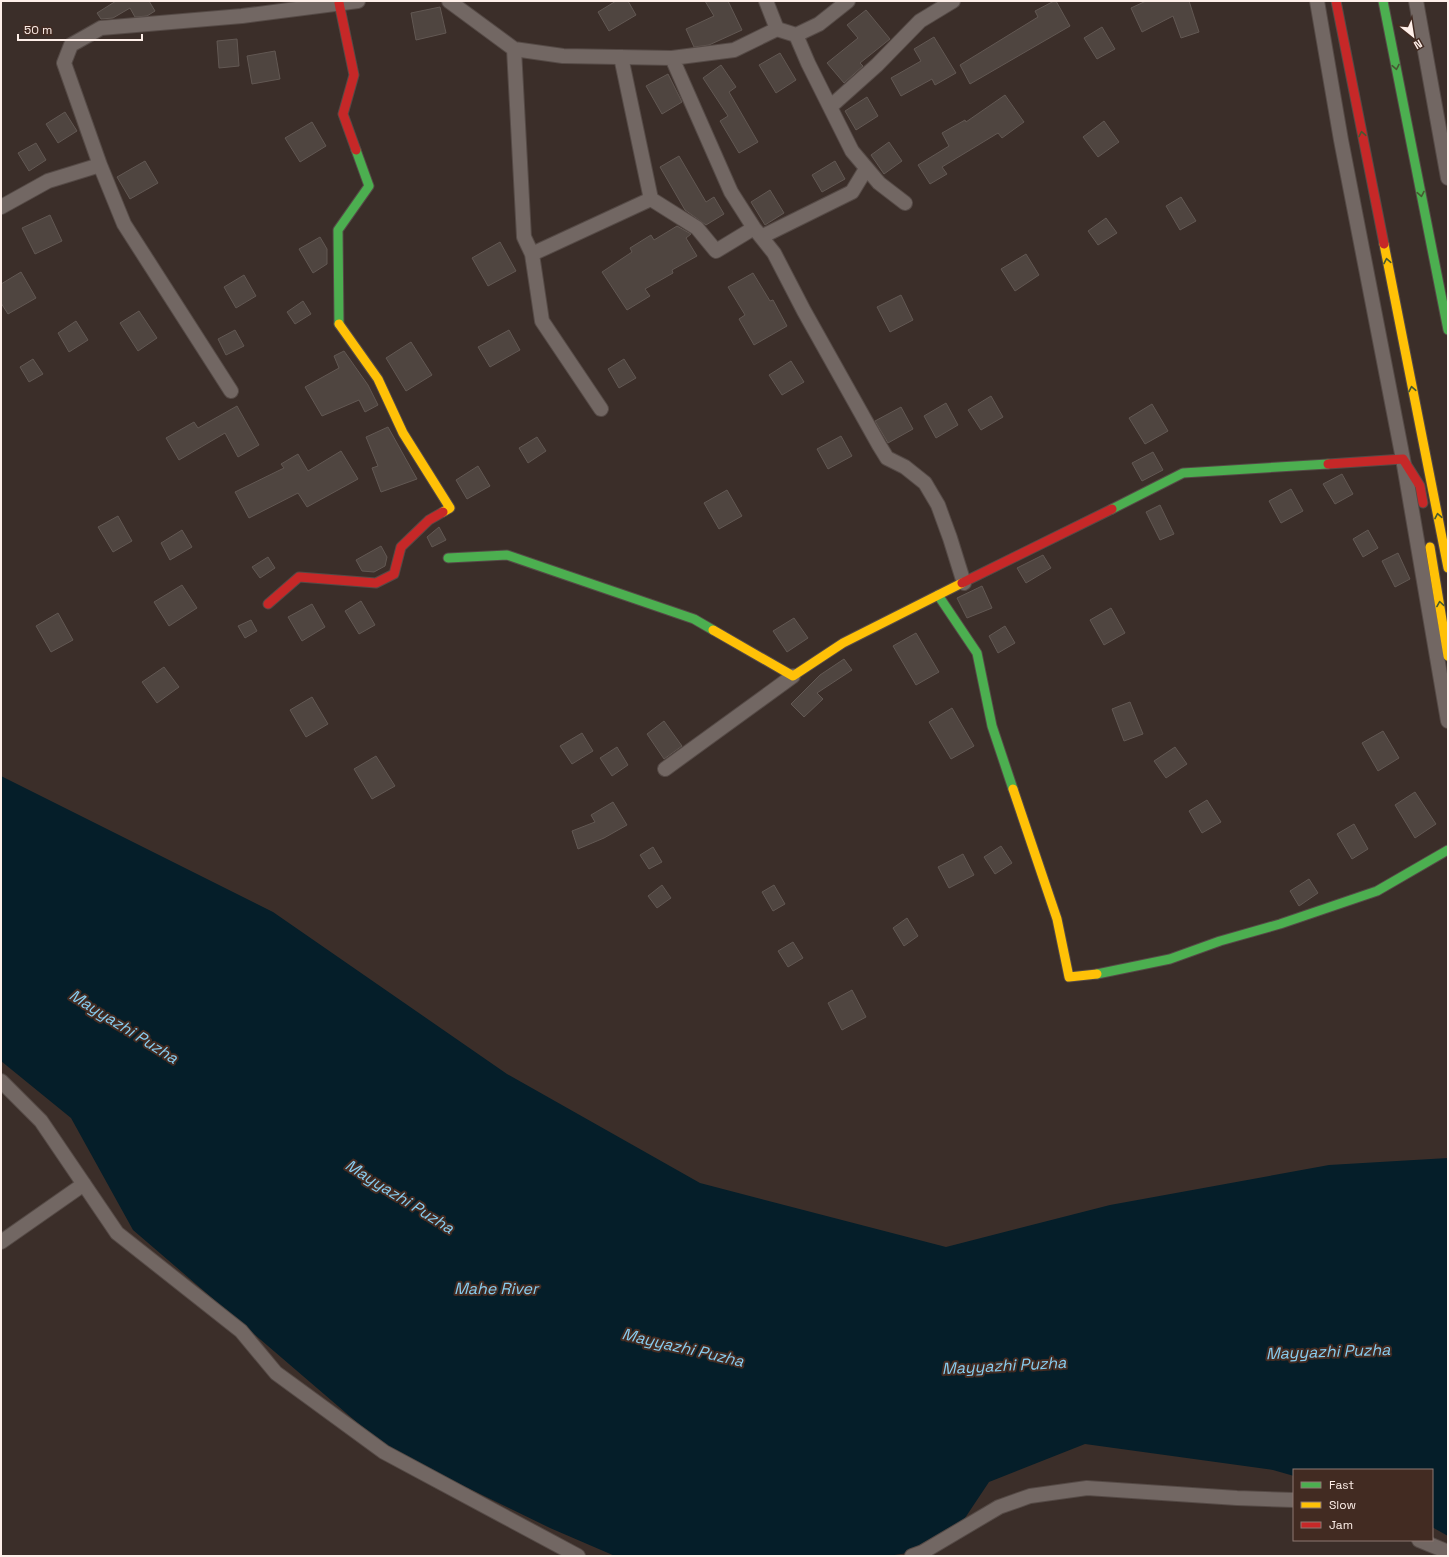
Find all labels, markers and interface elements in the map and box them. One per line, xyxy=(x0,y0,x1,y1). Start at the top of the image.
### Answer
scale bar xyxy=(18,16,142,42)
north arrow xyxy=(1393,16,1433,56)
text: 50 m xyxy=(24,22,52,38)
text: N xyxy=(1411,37,1425,53)
one-way arrow xyxy=(1391,64,1400,70)
one-way arrow xyxy=(1358,131,1367,137)
one-way arrow xyxy=(1416,191,1425,198)
one-way arrow xyxy=(1384,258,1392,264)
one-way arrow xyxy=(1409,386,1417,392)
one-way arrow xyxy=(1434,513,1442,519)
one-way arrow xyxy=(1436,601,1444,607)
water label: Mayyazhi Puzha xyxy=(65,985,183,1069)
water label: Mayyazhi Puzha xyxy=(341,1155,459,1239)
water label: Mahe River xyxy=(454,1278,540,1299)
water label: Mayyazhi Puzha xyxy=(620,1323,747,1372)
water label: Mayyazhi Puzha xyxy=(1265,1339,1391,1364)
water label: Mayyazhi Puzha xyxy=(941,1352,1068,1379)
legend xyxy=(1293,1469,1433,1541)
text: Fast xyxy=(1329,1477,1354,1493)
text: Slow xyxy=(1329,1497,1356,1513)
text: Jam xyxy=(1329,1517,1353,1533)

